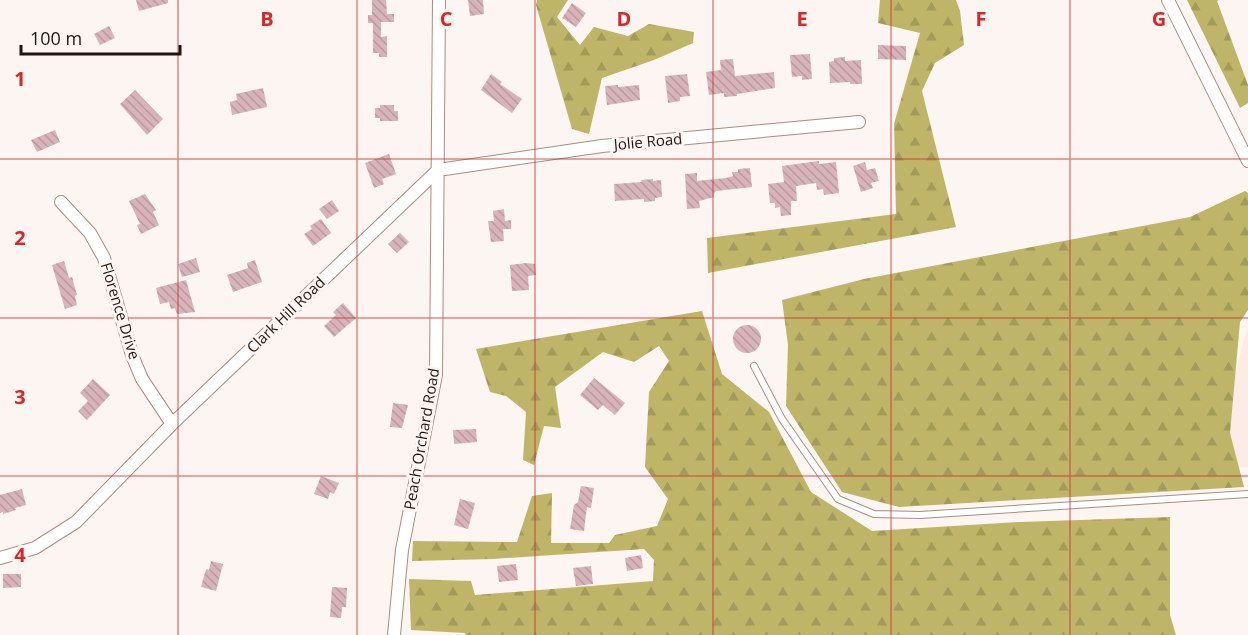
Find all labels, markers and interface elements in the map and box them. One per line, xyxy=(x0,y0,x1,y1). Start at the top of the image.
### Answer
text: B xyxy=(260,5,274,32)
text: C xyxy=(440,5,453,32)
text: D xyxy=(617,5,631,32)
text: E xyxy=(796,5,808,32)
text: F xyxy=(976,5,986,32)
text: G xyxy=(1152,5,1166,32)
scale bar xyxy=(21,18,180,56)
text: 100 m xyxy=(30,26,82,50)
text: 1 xyxy=(14,65,26,92)
street label: Jolie Road xyxy=(611,128,683,154)
text: 2 xyxy=(14,224,26,251)
street label: Florence Drive xyxy=(97,260,145,362)
street label: Clark Hill Road xyxy=(242,272,329,357)
street label: Peach Orchard Road xyxy=(399,366,443,511)
text: 3 xyxy=(14,383,26,410)
text: 4 xyxy=(14,541,26,568)

